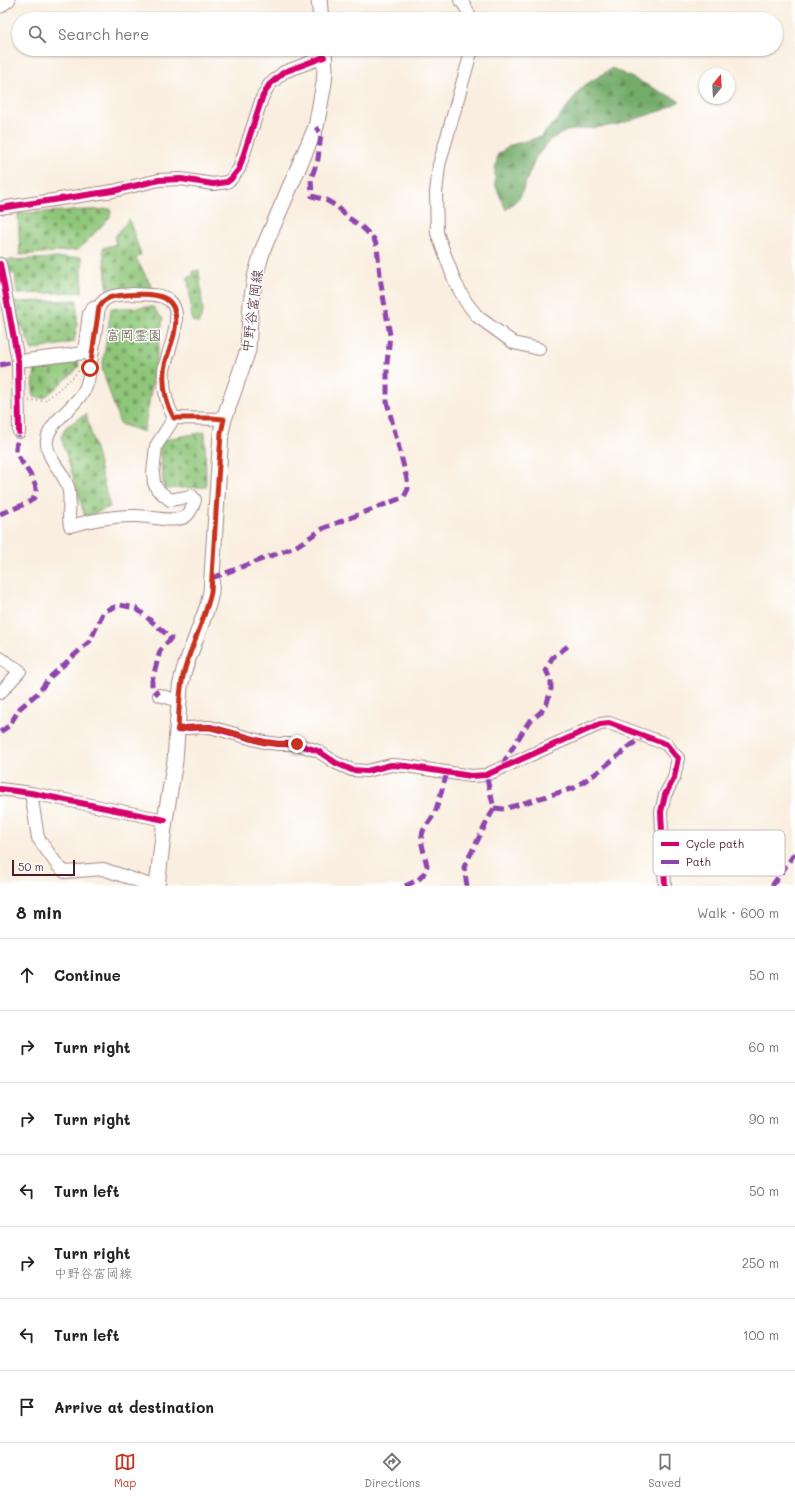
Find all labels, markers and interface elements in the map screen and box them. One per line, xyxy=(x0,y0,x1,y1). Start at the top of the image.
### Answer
search box xyxy=(12,12,783,56)
icon: search xyxy=(26,23,48,45)
text: Search here xyxy=(58,24,149,44)
north arrow xyxy=(699,68,735,104)
street label: 中野谷富岡線 xyxy=(236,268,267,354)
park label: 富岡霊園 xyxy=(106,325,162,344)
route start xyxy=(81,359,99,377)
route end xyxy=(288,735,306,753)
legend xyxy=(653,830,785,876)
text: Cycle path xyxy=(686,836,744,851)
text: Path xyxy=(686,854,711,869)
scale bar xyxy=(12,858,75,877)
text: 50 m xyxy=(18,859,44,874)
text: 8 min xyxy=(16,901,62,923)
text: Walk · 600 m xyxy=(697,904,779,921)
icon: ahead xyxy=(16,964,38,986)
text: Continue xyxy=(54,965,121,985)
text: 50 m xyxy=(749,966,779,983)
icon: right xyxy=(16,1036,38,1058)
text: Turn right xyxy=(54,1037,131,1057)
text: 60 m xyxy=(749,1038,779,1055)
icon: right xyxy=(16,1108,38,1130)
text: Turn right xyxy=(54,1109,131,1129)
text: 90 m xyxy=(749,1110,779,1127)
icon: left xyxy=(16,1180,38,1202)
text: Turn left xyxy=(54,1181,119,1201)
text: 50 m xyxy=(749,1182,779,1199)
text: Turn right xyxy=(54,1243,131,1263)
icon: right xyxy=(16,1252,38,1274)
text: 250 m xyxy=(742,1254,779,1271)
text: 中野谷富岡線 xyxy=(54,1264,132,1281)
icon: left xyxy=(16,1324,38,1346)
text: Turn left xyxy=(54,1325,119,1345)
text: 100 m xyxy=(743,1326,779,1343)
icon: arrive xyxy=(16,1396,38,1418)
text: Arrive at destination xyxy=(54,1397,214,1417)
tab: Map xyxy=(114,1451,136,1490)
tab: Directions xyxy=(364,1451,420,1490)
tab: Saved xyxy=(648,1451,681,1490)

